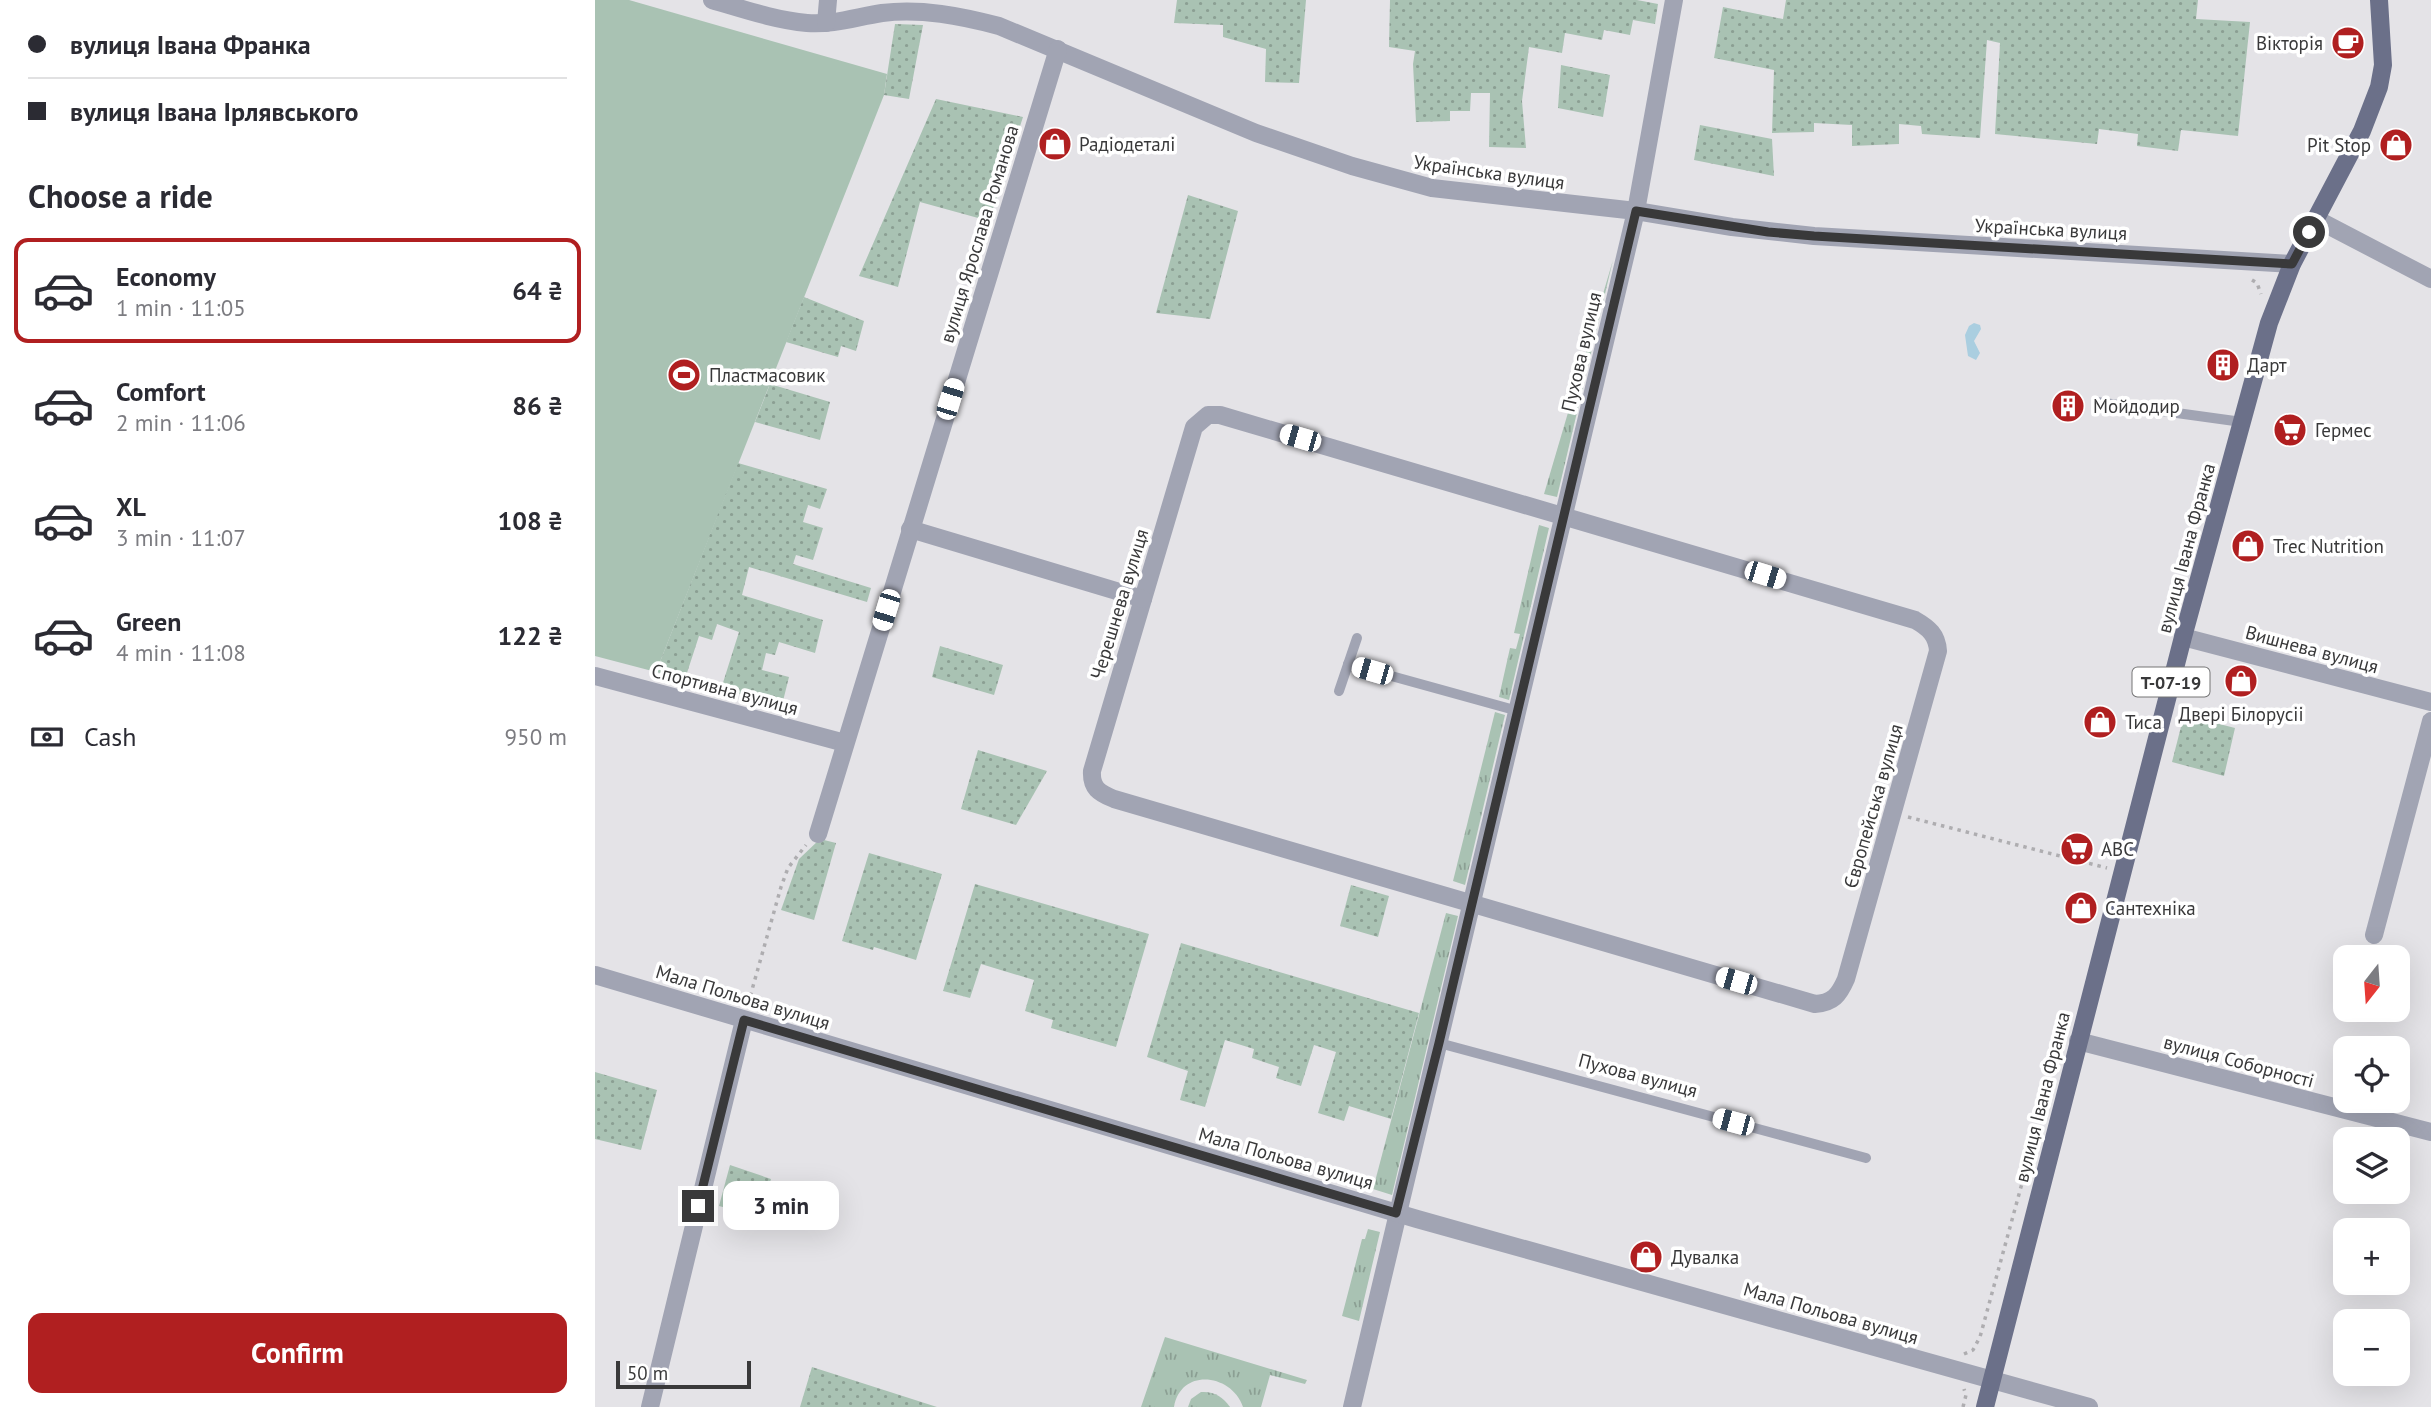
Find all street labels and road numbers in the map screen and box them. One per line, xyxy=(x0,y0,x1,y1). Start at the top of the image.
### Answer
street label: вулиця Ярослава Романова xyxy=(934,122,1024,346)
street label: Українська вулиця xyxy=(1412,150,1566,194)
street label: Українська вулиця xyxy=(1974,213,2128,245)
street label: Пухова вулиця xyxy=(1556,290,1606,414)
street label: вулиця Івана Франка xyxy=(2152,460,2220,636)
street label: Черешнева вулиця xyxy=(1085,526,1153,682)
street label: Вишнева вулиця xyxy=(2243,620,2381,678)
street label: Спортивна вулиця xyxy=(649,658,801,720)
road number: Т-07-19 xyxy=(2133,668,2209,696)
street label: Європейська вулиця xyxy=(1838,721,1908,891)
street label: Мала Польова вулиця xyxy=(653,959,833,1035)
street label: вулиця Івана Франка xyxy=(2009,1009,2075,1185)
street label: вулиця Соборності xyxy=(2161,1029,2317,1093)
street label: Пухова вулиця xyxy=(1576,1048,1700,1102)
street label: Мала Польова вулиця xyxy=(1196,1122,1376,1194)
street label: Мала Польова вулиця xyxy=(1741,1277,1921,1349)

